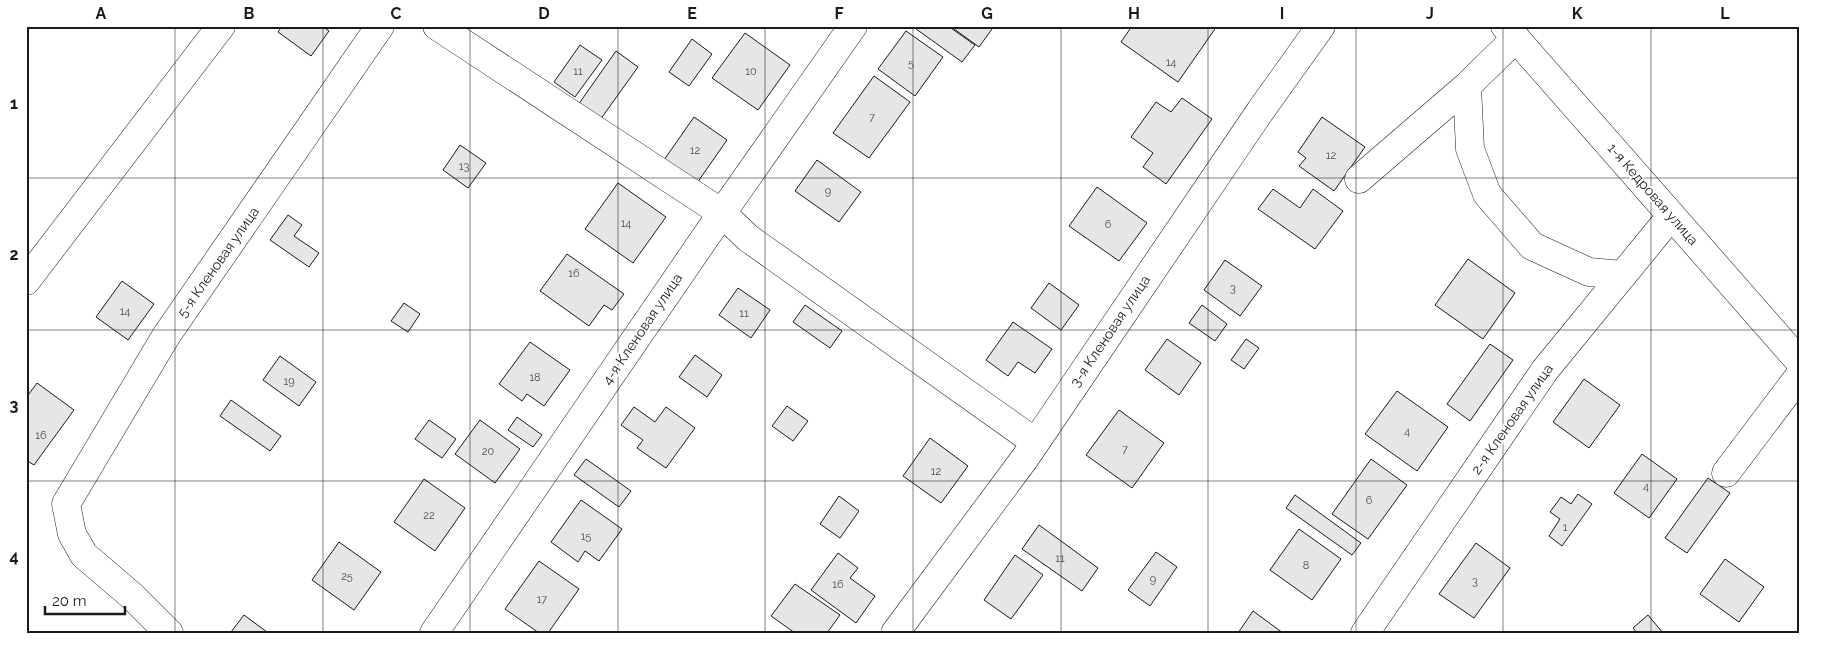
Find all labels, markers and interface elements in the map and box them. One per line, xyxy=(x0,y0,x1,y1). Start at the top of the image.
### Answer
text: A xyxy=(96,4,107,23)
text: B xyxy=(244,4,255,23)
text: C xyxy=(391,4,402,23)
text: D xyxy=(538,4,550,23)
text: E xyxy=(687,4,697,23)
text: F xyxy=(834,4,844,23)
text: G xyxy=(981,4,993,23)
text: H xyxy=(1128,4,1140,23)
text: I xyxy=(1280,4,1284,23)
text: J xyxy=(1426,4,1434,23)
text: K xyxy=(1572,4,1583,23)
text: L xyxy=(1720,4,1730,23)
house number: 14 xyxy=(1166,56,1176,69)
house number: 5 xyxy=(908,57,914,70)
house number: 11 xyxy=(573,65,583,78)
house number: 10 xyxy=(745,65,757,78)
text: 1 xyxy=(10,94,18,113)
house number: 7 xyxy=(869,111,875,124)
street label: 1-я Кедровая улица xyxy=(1604,140,1702,248)
house number: 12 xyxy=(690,144,700,157)
house number: 12 xyxy=(1326,149,1336,162)
house number: 13 xyxy=(459,160,469,173)
house number: 9 xyxy=(825,185,831,198)
street label: 5-я Кленовая улица xyxy=(174,204,262,320)
house number: 14 xyxy=(621,217,631,230)
house number: 6 xyxy=(1105,218,1112,231)
text: 2 xyxy=(9,245,19,264)
house number: 16 xyxy=(568,267,580,280)
street label: 4-я Кленовая улица xyxy=(599,270,685,388)
street label: 3-я Кленовая улица xyxy=(1067,272,1153,390)
house number: 3 xyxy=(1230,282,1236,295)
house number: 14 xyxy=(120,305,130,318)
house number: 11 xyxy=(739,307,749,320)
street label: 2-я Кленовая улица xyxy=(1468,361,1556,477)
house number: 18 xyxy=(529,371,541,384)
house number: 19 xyxy=(283,375,295,388)
text: 3 xyxy=(10,396,19,415)
house number: 4 xyxy=(1404,425,1410,438)
house number: 16 xyxy=(35,429,47,442)
house number: 7 xyxy=(1122,443,1128,456)
house number: 20 xyxy=(482,445,494,458)
house number: 12 xyxy=(931,465,941,478)
house number: 4 xyxy=(1643,480,1649,493)
house number: 6 xyxy=(1366,494,1373,507)
house number: 22 xyxy=(423,509,435,522)
house number: 1 xyxy=(1563,521,1568,534)
house number: 15 xyxy=(581,530,591,543)
text: 4 xyxy=(9,547,19,566)
house number: 11 xyxy=(1055,552,1065,565)
house number: 8 xyxy=(1303,559,1309,572)
house number: 25 xyxy=(341,570,353,583)
house number: 9 xyxy=(1150,573,1156,586)
house number: 3 xyxy=(1472,575,1478,588)
house number: 16 xyxy=(832,578,844,591)
scale bar xyxy=(45,584,125,616)
text: 20 m xyxy=(52,592,87,610)
house number: 17 xyxy=(537,593,547,606)

